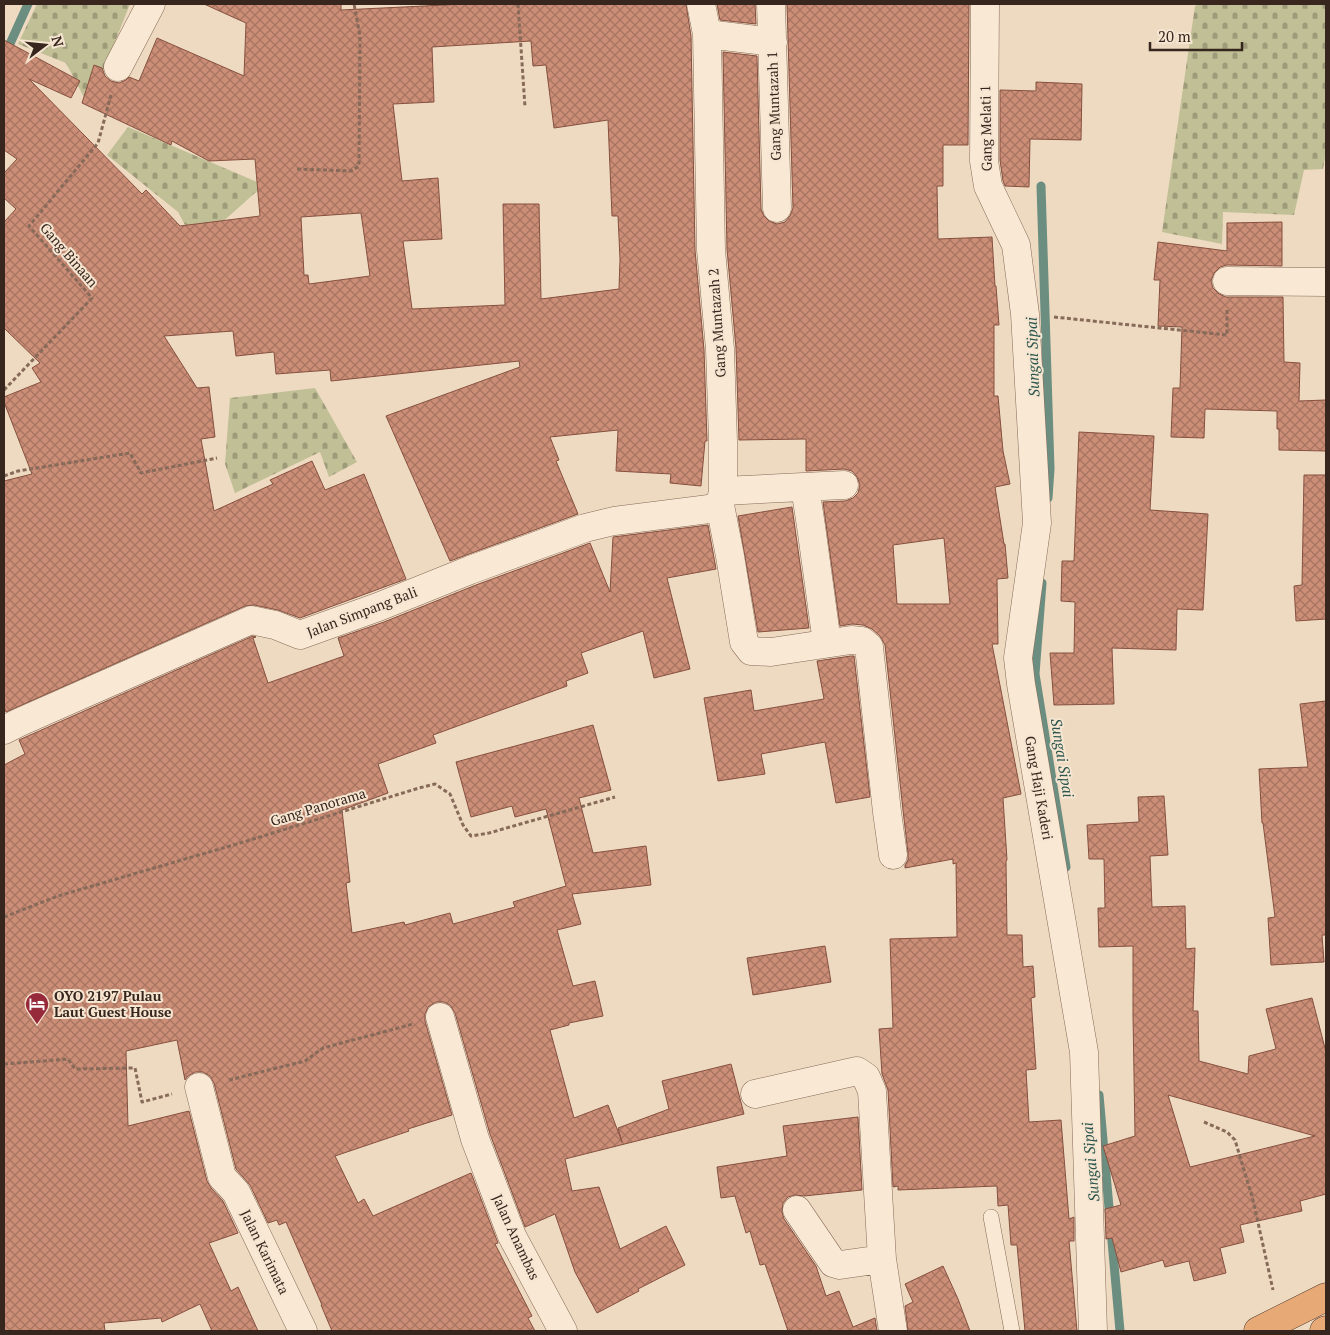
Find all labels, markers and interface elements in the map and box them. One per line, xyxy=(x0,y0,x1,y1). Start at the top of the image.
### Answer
north arrow xyxy=(20,20,70,70)
scale bar xyxy=(1150,20,1242,52)
text: 20 m xyxy=(1158,26,1191,46)
text: N xyxy=(47,34,69,49)
street label: Gang Muntazah 1 xyxy=(762,51,785,161)
street label: Gang Melati 1 xyxy=(975,85,996,171)
street label: Gang Binaan xyxy=(36,218,103,291)
street label: Gang Muntazah 2 xyxy=(703,268,730,378)
water label: Sungai Sipai xyxy=(1021,316,1043,397)
street label: Jalan Simpang Bali xyxy=(304,582,420,641)
water label: Sungai Sipai xyxy=(1047,717,1079,800)
street label: Gang Haji Kaderi xyxy=(1021,734,1058,841)
street label: Gang Panorama xyxy=(268,783,368,830)
place label: OYO 2197 Pulau Laut Guest House xyxy=(54,986,172,1021)
hotel icon: OYO 2197 Pulau Laut Guest House xyxy=(24,991,50,1025)
water label: Sungai Sipai xyxy=(1076,1121,1103,1203)
street label: Jalan Anambas xyxy=(488,1191,545,1283)
street label: Jalan Karimata xyxy=(237,1206,294,1297)

